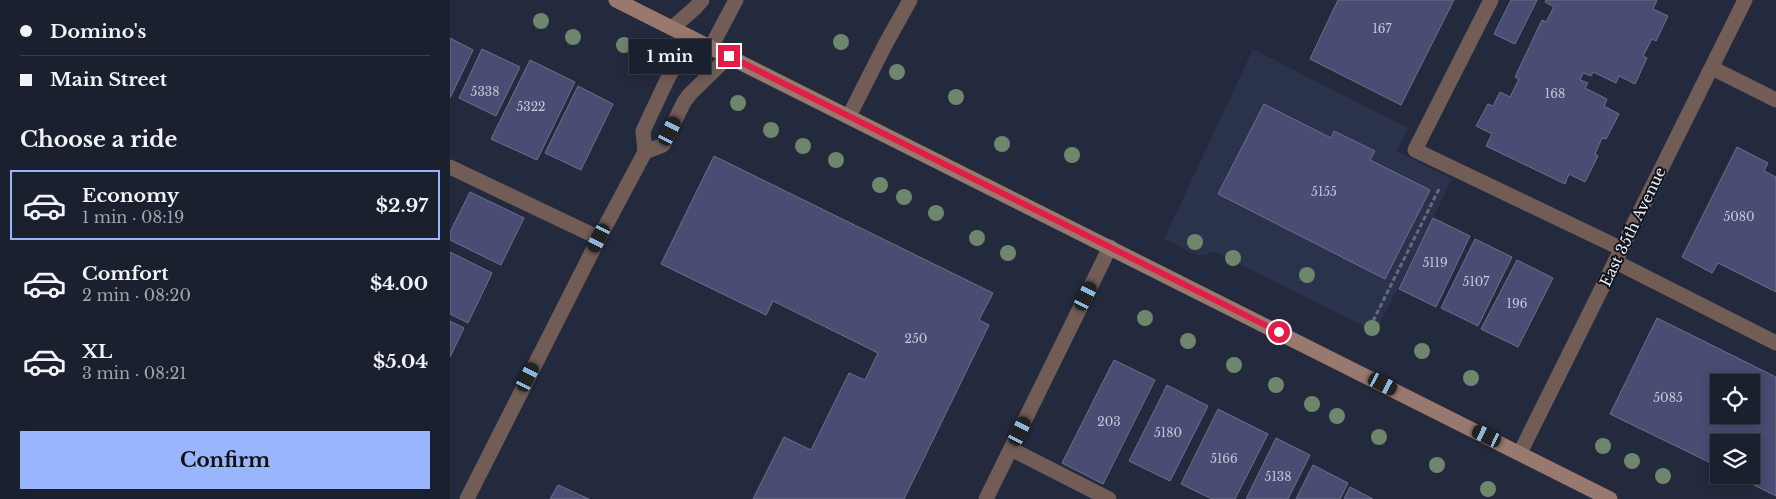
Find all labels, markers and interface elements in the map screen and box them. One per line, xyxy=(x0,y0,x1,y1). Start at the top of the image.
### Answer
text: Domino's xyxy=(50,20,146,43)
house number: 167 xyxy=(1372,21,1393,36)
callout: 1 min xyxy=(629,38,712,74)
route end xyxy=(718,45,740,67)
text: 1 min xyxy=(647,46,693,66)
text: Main Street xyxy=(50,68,167,91)
house number: 5338 xyxy=(471,84,499,99)
house number: 168 xyxy=(1545,86,1565,101)
house number: 5322 xyxy=(517,99,546,114)
car xyxy=(656,114,683,148)
text: Choose a ride xyxy=(20,126,177,153)
street label: East 35th Avenue xyxy=(1595,164,1670,290)
icon: car xyxy=(22,183,67,228)
text: Economy xyxy=(82,184,179,207)
house number: 5155 xyxy=(1311,184,1337,199)
text: $2.97 xyxy=(376,194,428,217)
text: 1 min · 08:19 xyxy=(82,207,184,227)
house number: 5080 xyxy=(1723,209,1755,224)
car xyxy=(585,221,612,255)
house number: 5119 xyxy=(1422,255,1448,270)
icon: car xyxy=(22,261,67,306)
text: Comfort xyxy=(82,262,169,285)
text: $4.00 xyxy=(370,272,428,295)
house number: 5107 xyxy=(1463,274,1490,289)
car xyxy=(1072,279,1099,313)
text: 2 min · 08:20 xyxy=(82,285,191,305)
house number: 196 xyxy=(1507,296,1528,311)
route start xyxy=(1268,321,1290,343)
house number: 250 xyxy=(905,331,927,346)
icon: car xyxy=(22,339,67,384)
text: XL xyxy=(82,340,112,363)
text: $5.04 xyxy=(373,350,428,373)
car xyxy=(514,360,541,394)
text: 3 min · 08:21 xyxy=(82,363,187,383)
car xyxy=(1366,371,1399,397)
map controls xyxy=(1710,374,1760,484)
button: locate xyxy=(1710,374,1760,424)
house number: 5085 xyxy=(1653,390,1683,405)
car xyxy=(1006,414,1033,448)
house number: 203 xyxy=(1097,414,1121,429)
car xyxy=(1470,423,1503,449)
house number: 5180 xyxy=(1154,425,1182,440)
button: Confirm xyxy=(20,431,430,489)
button: layers xyxy=(1710,434,1760,484)
house number: 5166 xyxy=(1210,451,1238,466)
house number: 5138 xyxy=(1265,469,1291,484)

